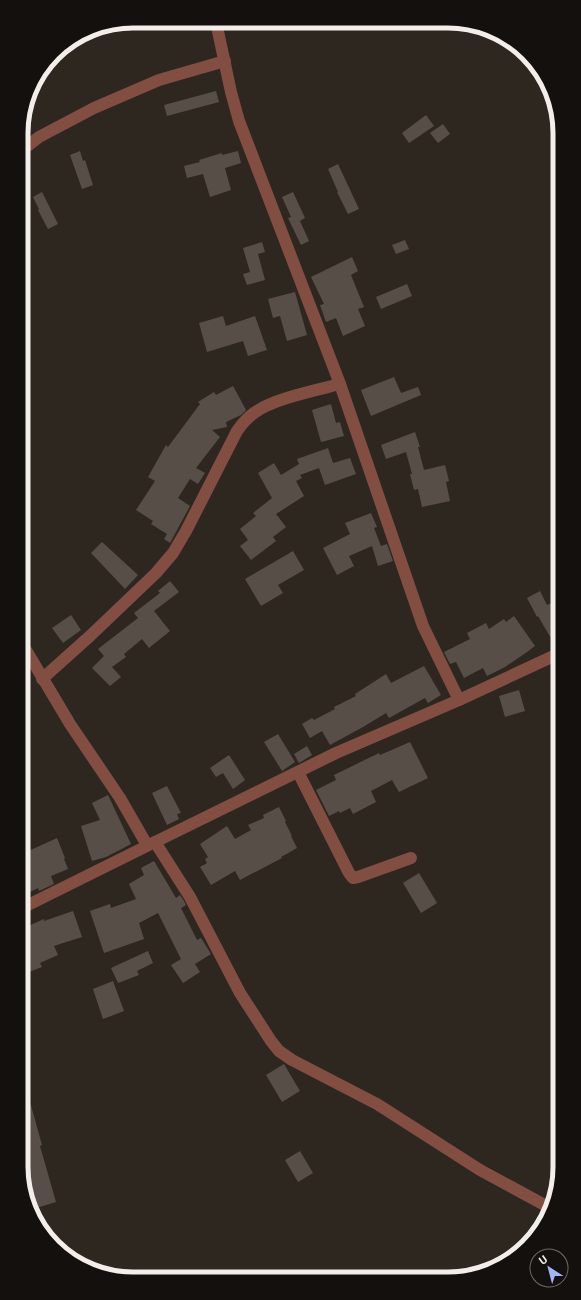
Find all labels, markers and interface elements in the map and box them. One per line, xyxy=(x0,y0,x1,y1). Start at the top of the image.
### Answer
north arrow xyxy=(529,1248,569,1288)
text: U xyxy=(537,1253,550,1268)

